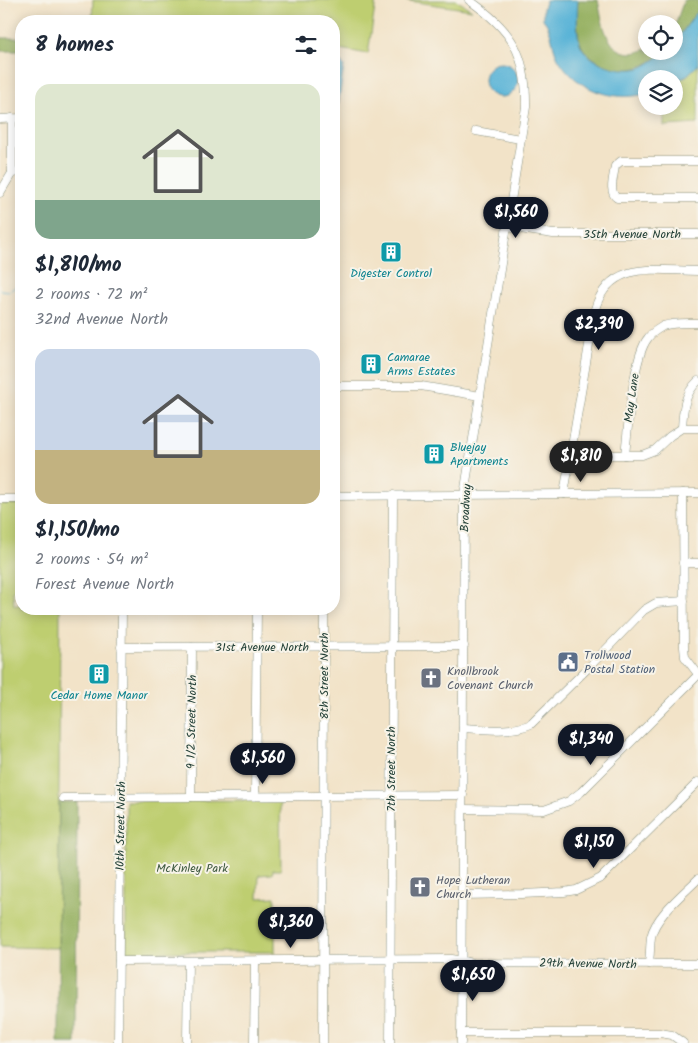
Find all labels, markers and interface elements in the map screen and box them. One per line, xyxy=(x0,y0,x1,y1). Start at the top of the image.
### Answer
map controls xyxy=(638,15,683,115)
button: locate xyxy=(638,15,683,60)
text: 8 homes xyxy=(35,29,114,62)
icon: filters xyxy=(292,31,320,59)
button: layers xyxy=(638,70,683,115)
icon: home xyxy=(133,116,223,206)
pin: $1,560 xyxy=(475,196,557,239)
text: $1,560 xyxy=(494,200,538,225)
street label: 35th Avenue North xyxy=(583,225,681,244)
building icon: Digester Control xyxy=(379,240,403,264)
text: $1,810/mo xyxy=(35,249,121,282)
place label: Digester Control xyxy=(350,264,432,283)
text: 2 rooms · 72 m² xyxy=(35,282,147,307)
text: 32nd Avenue North xyxy=(35,307,168,332)
pin: $2,390 xyxy=(558,308,640,351)
text: $2,390 xyxy=(575,312,623,337)
place label: Camarae Arms Estates xyxy=(387,348,455,381)
building icon: Camarae Arms Estates xyxy=(359,352,383,376)
street label: May Lane xyxy=(619,372,645,424)
icon: home xyxy=(133,381,223,471)
place label: Bluejay Apartments xyxy=(450,438,508,471)
pin: $1,810 xyxy=(540,440,622,483)
building icon: Bluejay Apartments xyxy=(422,442,446,466)
text: $1,810 xyxy=(561,444,601,469)
street label: Broadway xyxy=(455,483,477,532)
text: $1,150/mo xyxy=(35,514,120,547)
text: 2 rooms · 54 m² xyxy=(35,547,148,572)
text: Forest Avenue North xyxy=(35,572,174,597)
street label: 8th Street North xyxy=(315,633,334,719)
street label: 31st Avenue North xyxy=(215,638,309,657)
place label: Trollwood Postal Station xyxy=(584,646,655,679)
public building icon: Trollwood Postal Station xyxy=(556,650,580,674)
building icon: Cedar Home Manor xyxy=(87,662,111,686)
place label: Knollbrook Covenant Church xyxy=(447,662,533,695)
church icon: Knollbrook Covenant Church xyxy=(419,666,443,690)
street label: 9 1/2 Street North xyxy=(182,675,202,769)
place label: Cedar Home Manor xyxy=(50,686,149,705)
pin: $1,340 xyxy=(550,724,632,766)
street label: 7th Street North xyxy=(382,726,401,812)
text: $1,340 xyxy=(569,727,613,752)
pin: $1,560 xyxy=(222,742,304,785)
text: $1,560 xyxy=(241,746,285,771)
street label: 10th Street North xyxy=(111,781,131,871)
pin: $1,150 xyxy=(553,826,635,869)
text: $1,150 xyxy=(574,830,614,855)
park label: McKinley Park xyxy=(156,859,228,878)
place label: Hope Lutheran Church xyxy=(436,871,510,904)
church icon: Hope Lutheran Church xyxy=(408,875,432,899)
pin: $1,360 xyxy=(250,906,332,949)
text: $1,360 xyxy=(269,910,313,935)
street label: 29th Avenue North xyxy=(539,954,637,974)
pin: $1,650 xyxy=(432,960,514,1002)
text: $1,650 xyxy=(451,963,495,988)

